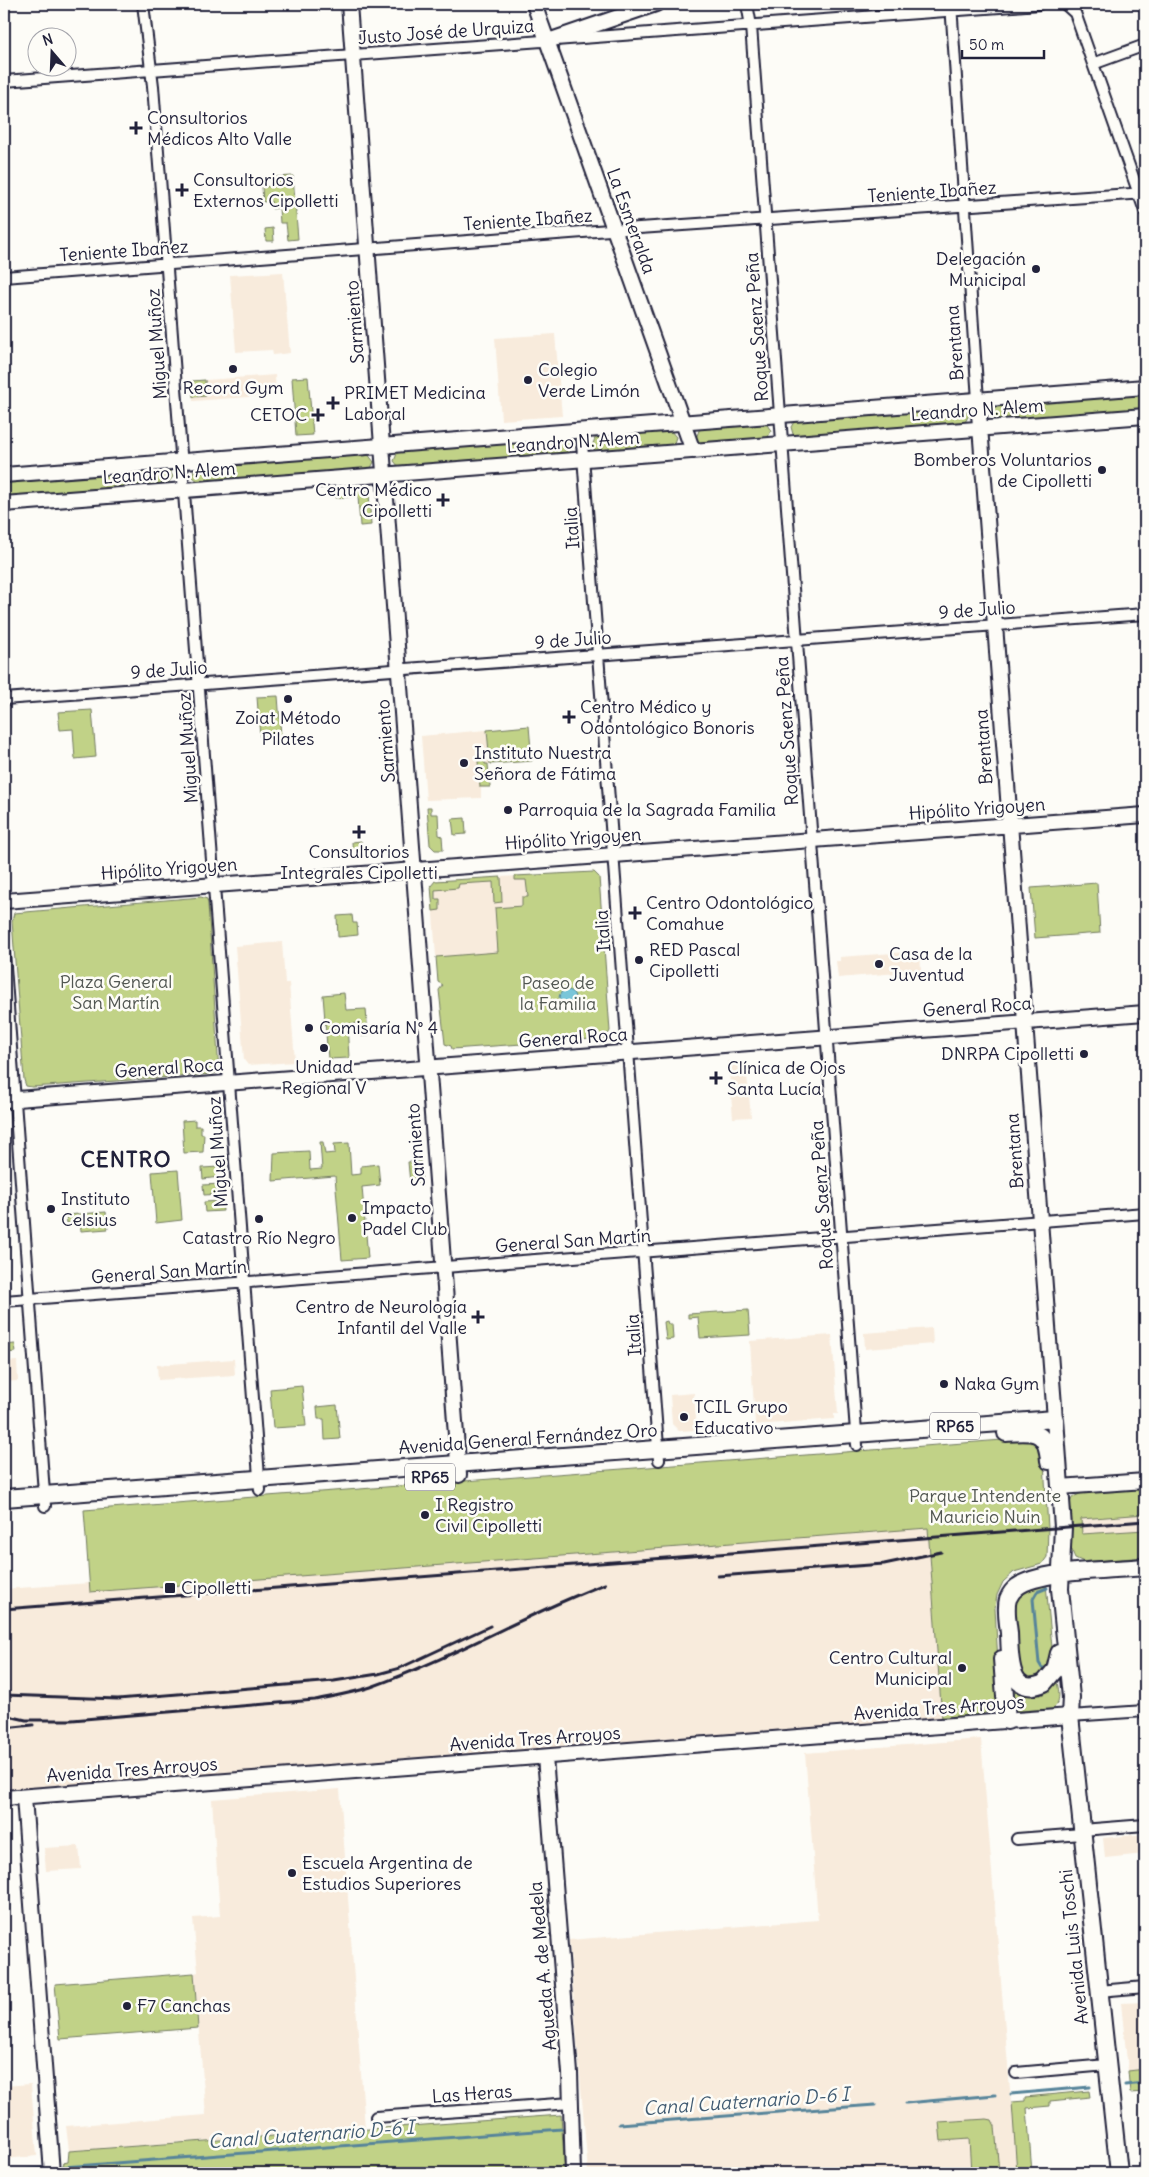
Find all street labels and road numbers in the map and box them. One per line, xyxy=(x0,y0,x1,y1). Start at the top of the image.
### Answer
street label: Justo José de Urquiza xyxy=(357,14,535,49)
street label: La Esmeralda xyxy=(602,165,661,277)
street label: Teniente Ibañez xyxy=(867,176,997,207)
street label: Teniente Ibañez xyxy=(463,204,593,235)
street label: Teniente Ibañez xyxy=(59,235,189,266)
street label: Roque Saenz Peña xyxy=(740,252,773,402)
street label: Sarmiento xyxy=(340,280,369,365)
street label: Miguel Muñoz xyxy=(141,287,172,400)
street label: Brentana xyxy=(940,305,969,382)
street label: Leandro N. Alem xyxy=(910,393,1044,426)
street label: Leandro N. Alem xyxy=(506,425,640,458)
street label: Leandro N. Alem xyxy=(102,456,236,489)
street label: Italia xyxy=(559,506,584,550)
street label: 9 de Julio xyxy=(938,595,1016,624)
street label: 9 de Julio xyxy=(534,625,612,654)
street label: 9 de Julio xyxy=(130,655,208,684)
street label: Roque Saenz Peña xyxy=(770,656,803,806)
street label: Miguel Muñoz xyxy=(172,691,203,804)
street label: Sarmiento xyxy=(371,699,400,784)
street label: Brentana xyxy=(969,709,998,786)
street label: Hipólito Yrigoyen xyxy=(908,792,1046,825)
street label: Hipólito Yrigoyen xyxy=(504,822,642,855)
street label: Hipólito Yrigoyen xyxy=(100,852,238,885)
street label: Italia xyxy=(590,909,615,953)
street label: General Roca xyxy=(922,991,1032,1022)
street label: General Roca xyxy=(518,1022,628,1053)
street label: General Roca xyxy=(114,1052,224,1083)
street label: Miguel Muñoz xyxy=(202,1095,233,1208)
street label: Sarmiento xyxy=(401,1103,430,1188)
street label: Brentana xyxy=(1000,1113,1029,1190)
street label: Roque Saenz Peña xyxy=(805,1120,838,1270)
street label: General San Martín xyxy=(494,1224,652,1257)
street label: General San Martín xyxy=(90,1255,248,1288)
street label: Italia xyxy=(621,1313,646,1357)
road number: RP65 xyxy=(930,1412,980,1440)
street label: Avenida General Fernández Oro xyxy=(398,1418,658,1459)
road number: RP65 xyxy=(405,1464,455,1490)
street label: Avenida Tres Arroyos xyxy=(853,1690,1025,1725)
street label: Avenida Tres Arroyos xyxy=(449,1721,621,1756)
street label: Avenida Tres Arroyos xyxy=(46,1752,218,1787)
street label: Avenida Luis Toschi xyxy=(1054,1868,1093,2026)
street label: Agueda A. de Medela xyxy=(524,1881,561,2052)
street label: Las Heras xyxy=(431,2079,513,2108)

